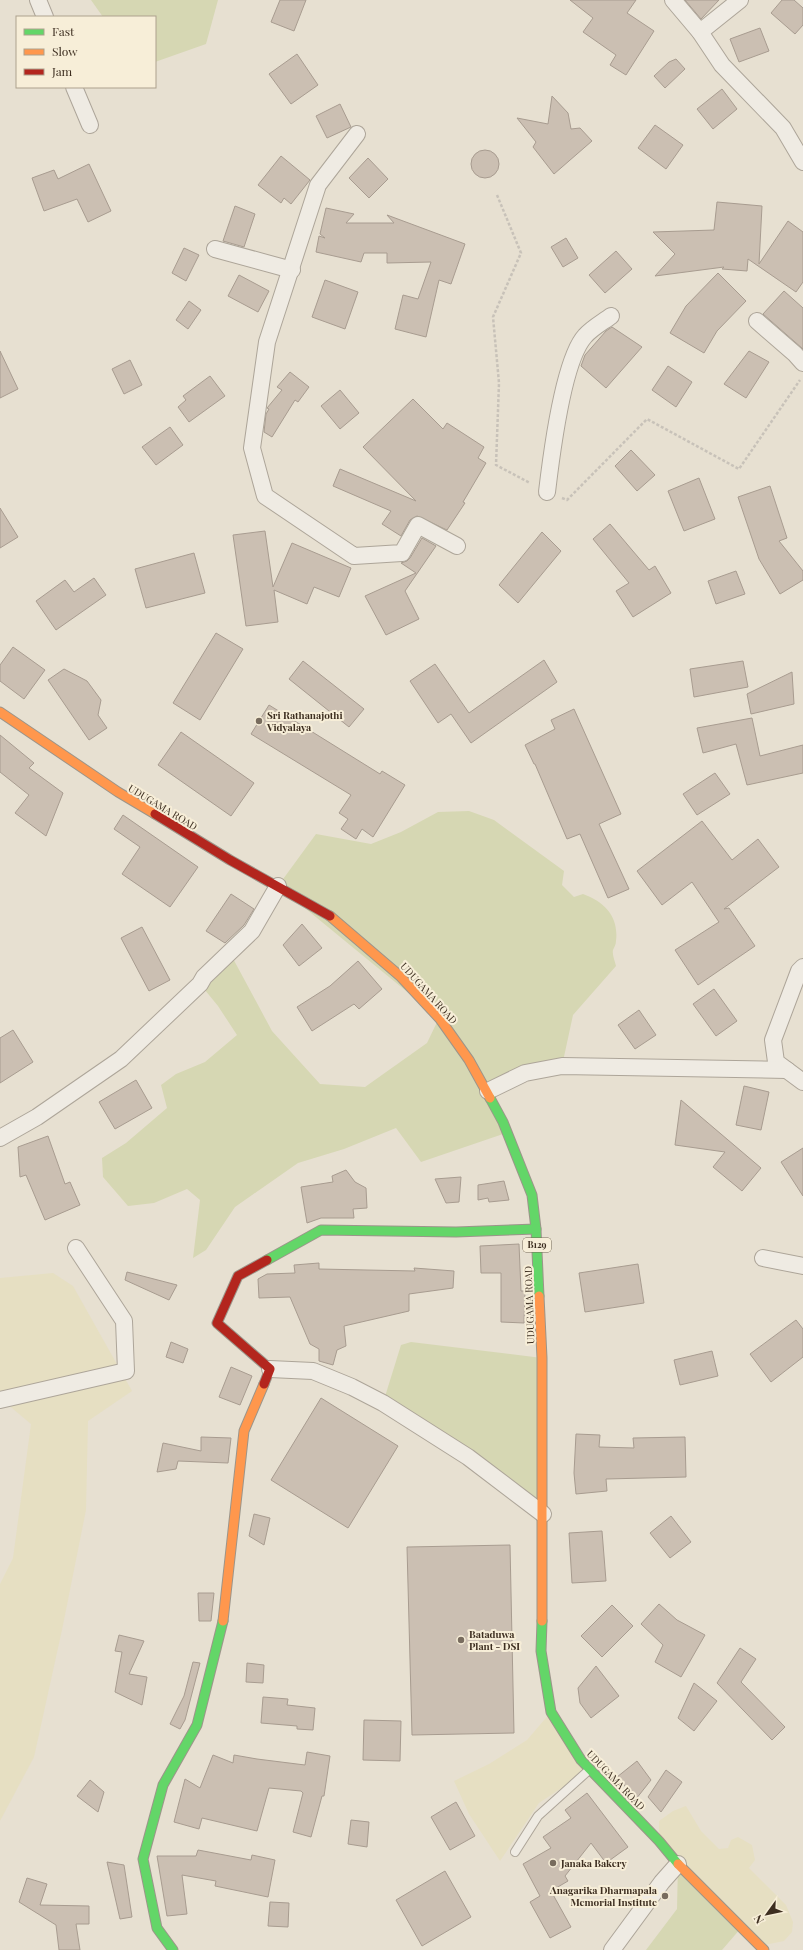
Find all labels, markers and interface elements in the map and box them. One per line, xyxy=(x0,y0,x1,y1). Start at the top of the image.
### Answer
legend xyxy=(16,16,156,88)
text: Fast xyxy=(52,23,75,39)
text: Slow xyxy=(52,43,78,59)
text: Jam xyxy=(51,63,73,79)
place label: Sri Rathanajothi Vidyalaya xyxy=(266,708,343,734)
marker: Sri Rathanajothi Vidyalaya xyxy=(254,716,264,726)
street label: UDUGAMA ROAD xyxy=(126,781,200,833)
street label: UDUGAMA ROAD xyxy=(398,959,460,1027)
road number: B129 xyxy=(523,1238,551,1252)
street label: UDUGAMA ROAD xyxy=(521,1266,537,1344)
place label: Bataduwa Plant - DSI xyxy=(469,1627,520,1653)
marker: Bataduwa Plant - DSI xyxy=(456,1635,466,1645)
street label: UDUGAMA ROAD xyxy=(584,1747,648,1813)
place label: Janaka Bakery xyxy=(560,1856,627,1870)
marker: Janaka Bakery xyxy=(548,1858,558,1868)
place label: Anagarika Dharmapala Memorial Institute xyxy=(549,1883,658,1909)
marker: Anagarika Dharmapala Memorial Institute xyxy=(660,1891,670,1901)
north arrow xyxy=(747,1894,787,1934)
text: N xyxy=(750,1912,767,1927)

